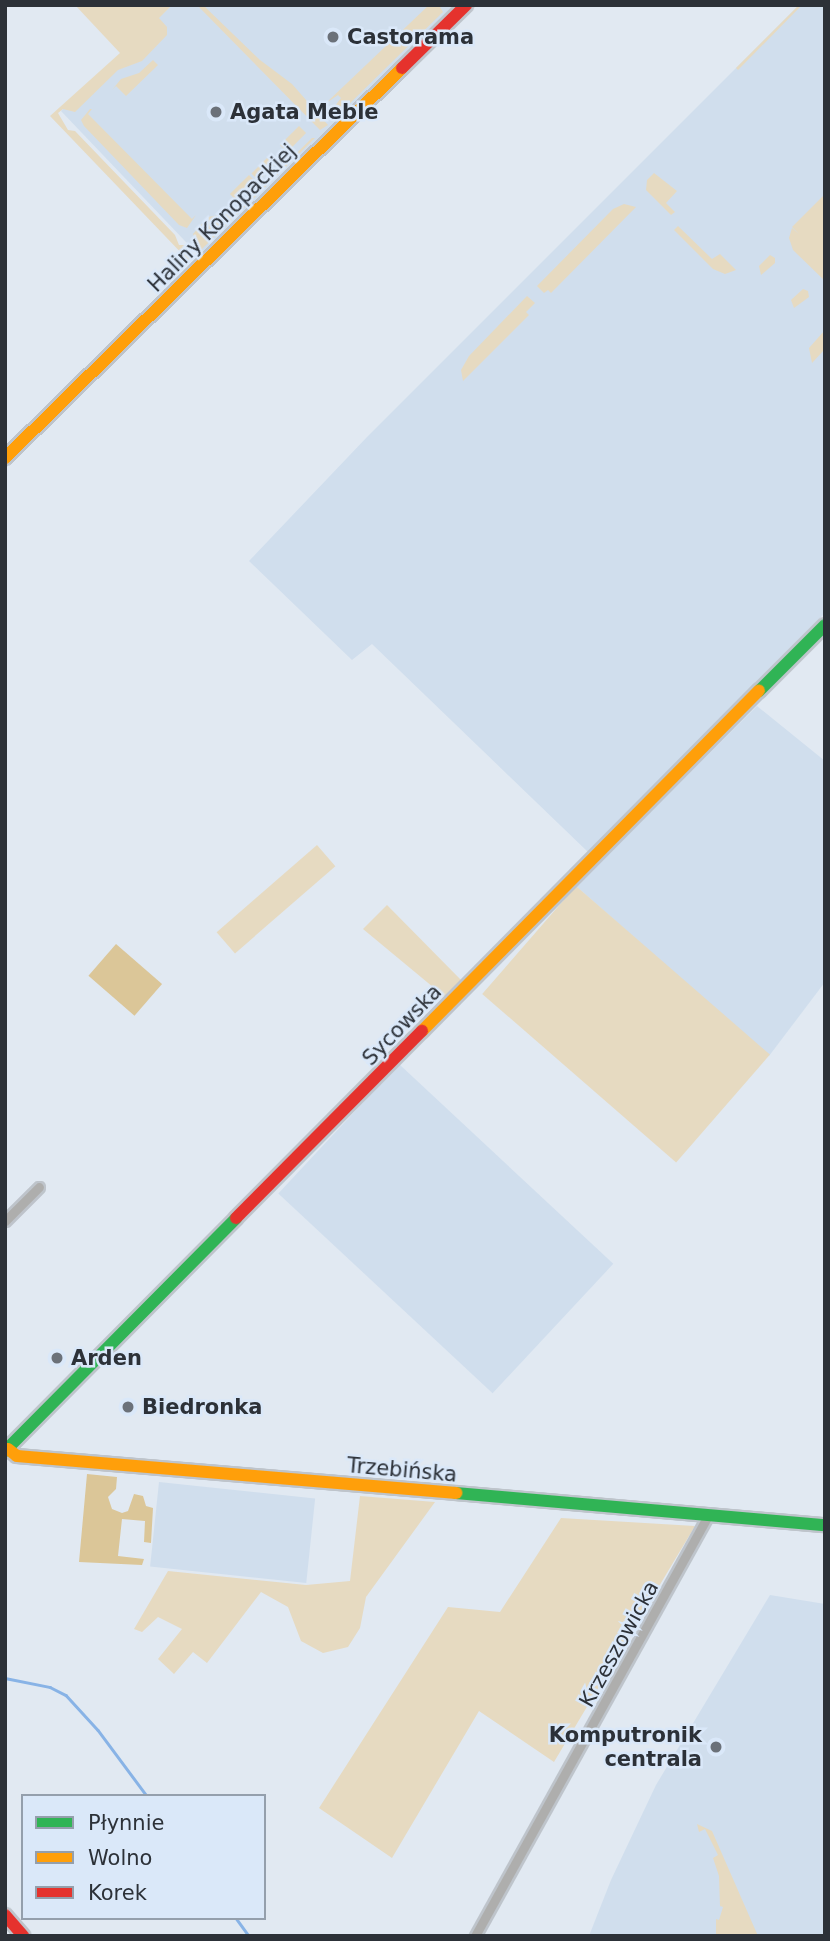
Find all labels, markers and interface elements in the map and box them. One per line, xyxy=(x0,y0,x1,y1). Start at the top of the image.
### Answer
place label: Castorama xyxy=(347,24,474,50)
marker: Castorama xyxy=(325,29,341,45)
place label: Agata Meble xyxy=(230,99,379,125)
marker: Agata Meble xyxy=(208,104,224,120)
street label: Haliny Konopackiej xyxy=(143,139,301,297)
street label: Sycowska xyxy=(357,979,447,1071)
place label: Arden xyxy=(71,1345,142,1371)
marker: Arden xyxy=(49,1350,65,1366)
place label: Biedronka xyxy=(142,1394,262,1420)
marker: Biedronka xyxy=(120,1399,136,1415)
street label: Trzebińska xyxy=(346,1453,458,1487)
street label: Krzeszowicka xyxy=(574,1577,664,1711)
place label: Komputronik centrala xyxy=(549,1722,702,1772)
marker: Komputronik centrala xyxy=(708,1739,724,1755)
legend xyxy=(21,1794,266,1920)
text: Płynnie xyxy=(88,1811,164,1835)
text: Wolno xyxy=(88,1846,152,1870)
text: Korek xyxy=(88,1881,147,1905)

